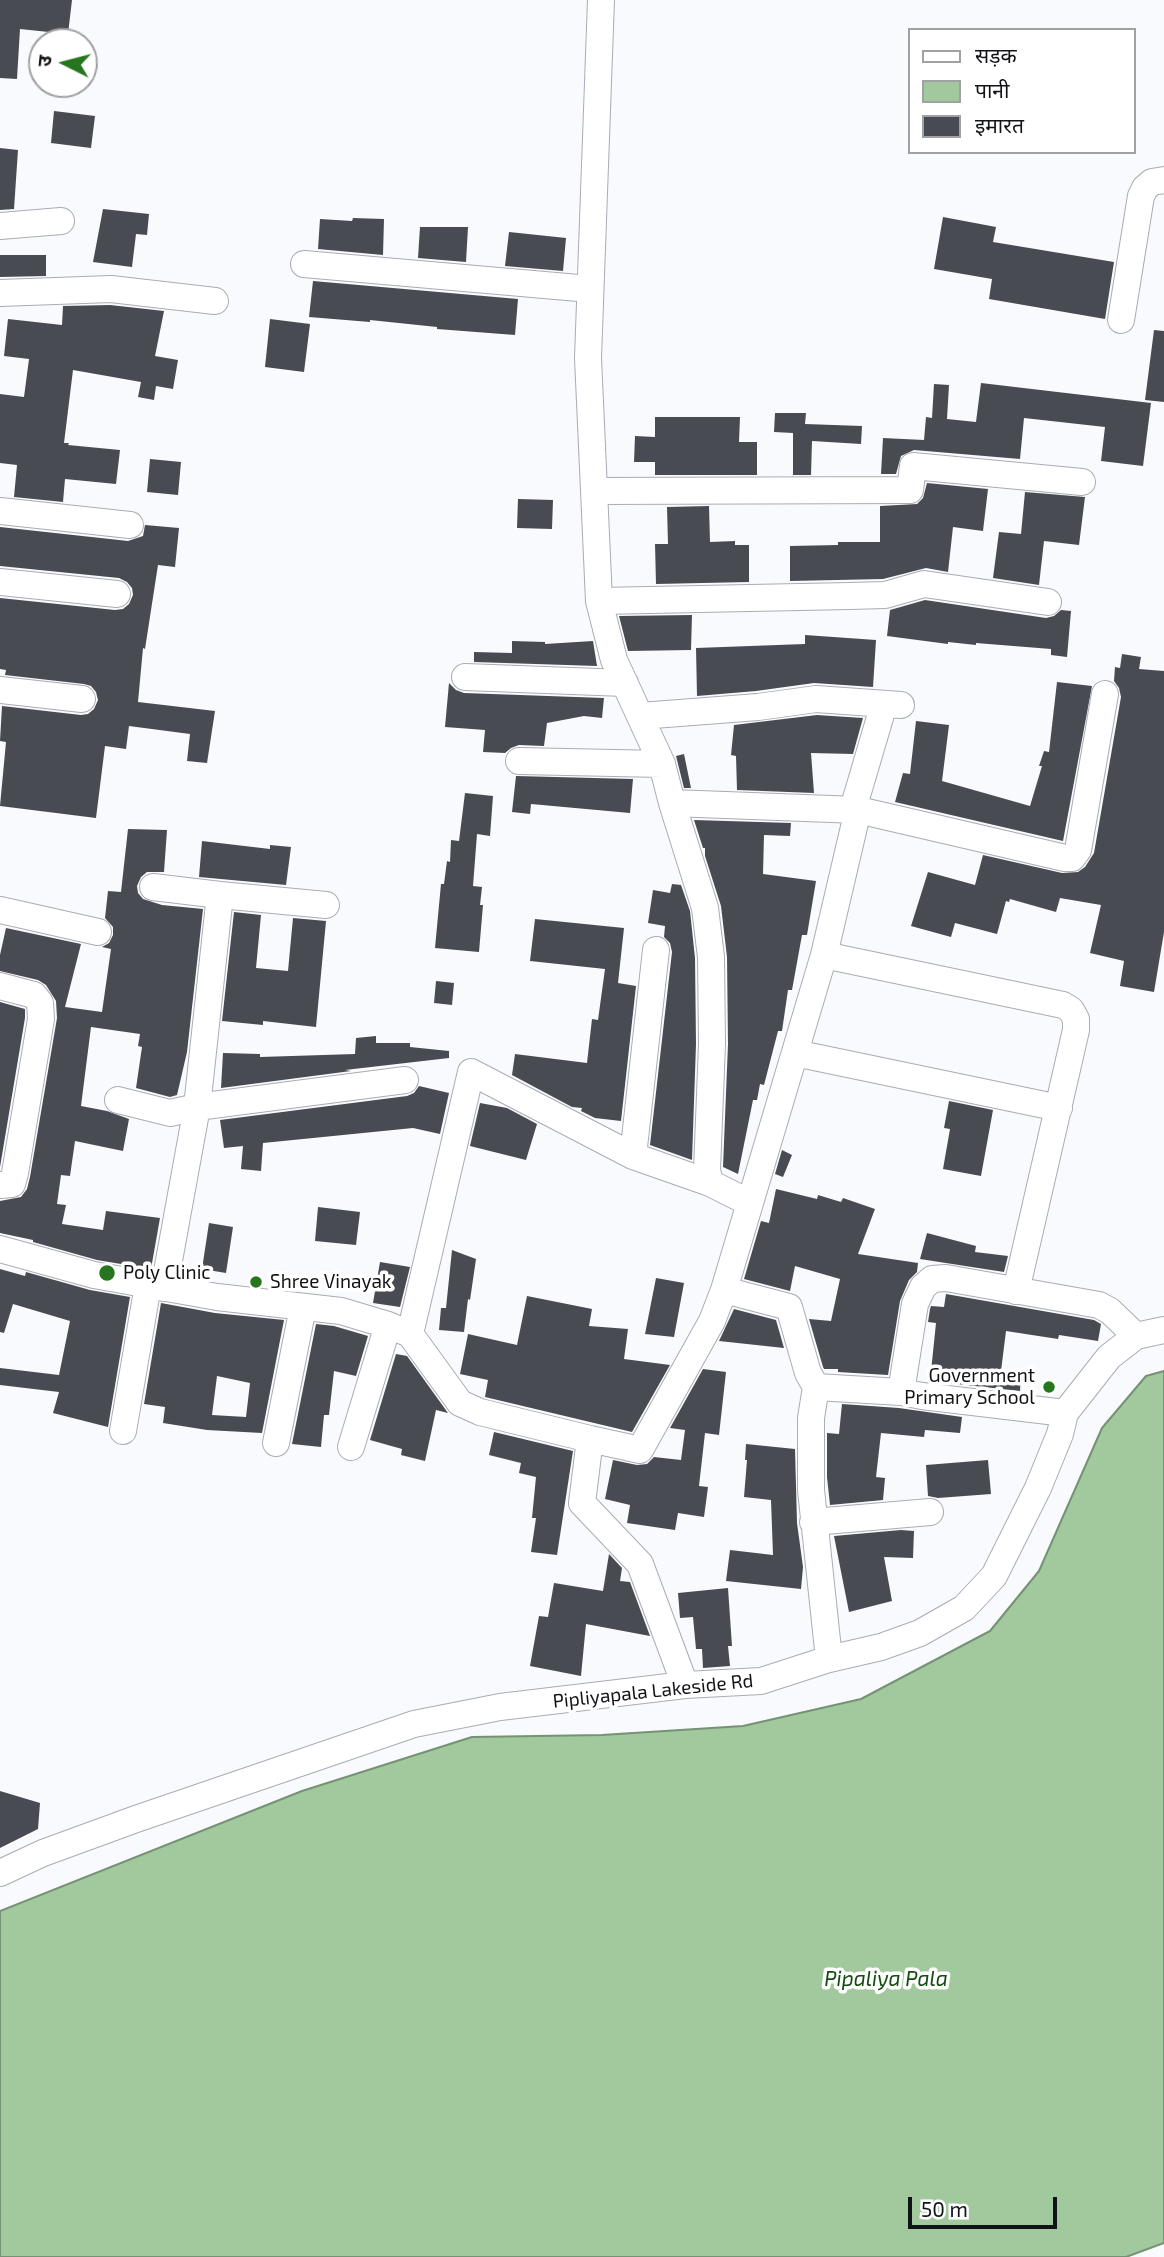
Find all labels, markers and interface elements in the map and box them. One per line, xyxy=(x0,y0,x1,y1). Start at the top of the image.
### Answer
north arrow xyxy=(28,28,98,98)
legend xyxy=(908,28,1136,154)
text: सड़क xyxy=(975,42,1017,67)
text: उ xyxy=(32,54,56,68)
text: पानी xyxy=(975,77,1009,102)
text: इमारत xyxy=(975,112,1024,137)
place label: Poly Clinic xyxy=(123,1262,211,1284)
marker: Poly Clinic xyxy=(97,1263,117,1283)
place label: Shree Vinayak xyxy=(270,1271,392,1293)
marker: Shree Vinayak xyxy=(248,1274,264,1290)
place label: Government Primary School xyxy=(904,1365,1035,1409)
marker: Government Primary School xyxy=(1041,1379,1057,1395)
street label: Pipliyapala Lakeside Rd xyxy=(552,1669,754,1713)
water label: Pipaliya Pala xyxy=(824,1966,948,1992)
scale bar xyxy=(912,2184,1061,2228)
text: 50 m xyxy=(921,2196,968,2221)

